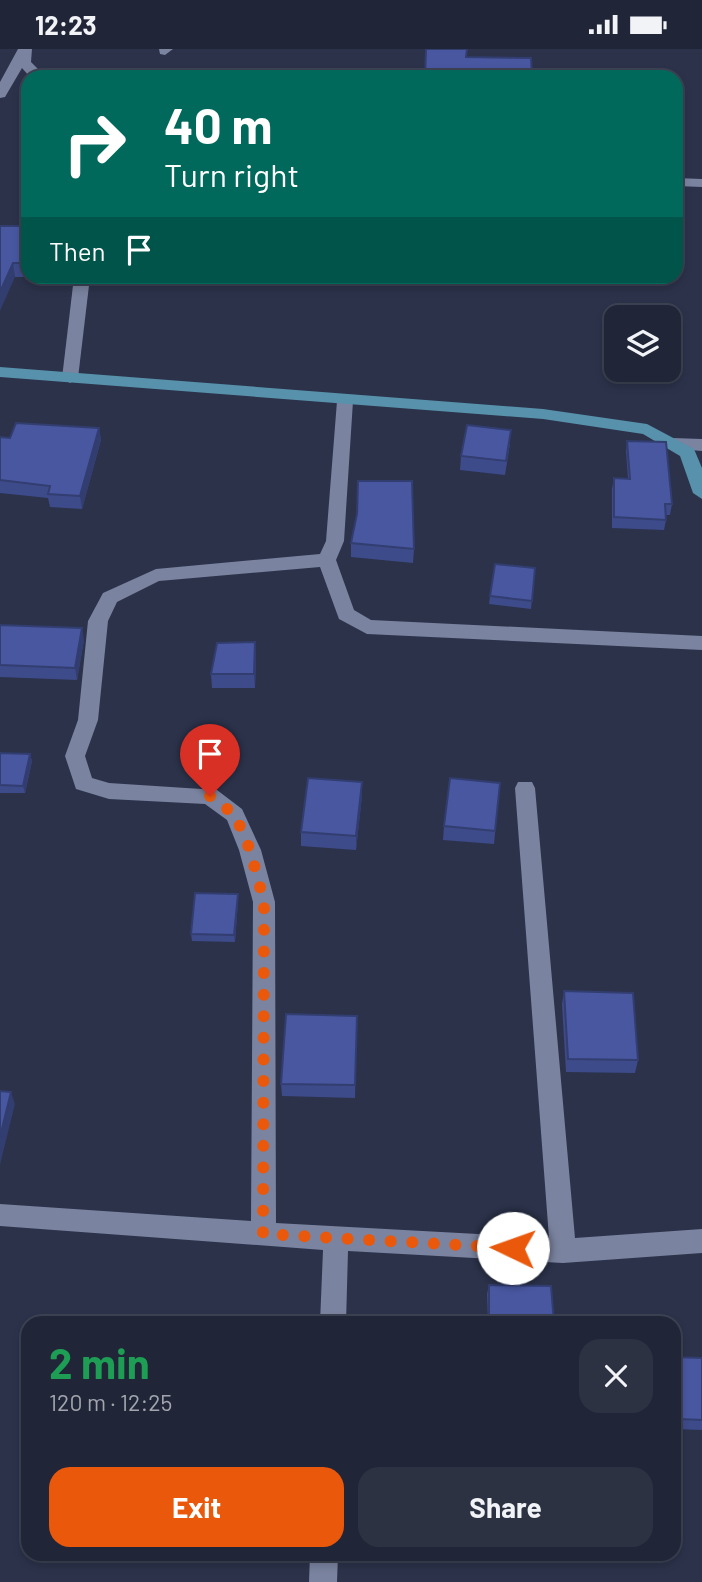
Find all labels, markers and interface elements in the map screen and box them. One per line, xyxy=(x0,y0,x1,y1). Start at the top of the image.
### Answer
text: 12:23 xyxy=(35,9,96,40)
text: 40 m xyxy=(164,95,272,154)
icon: right xyxy=(49,98,140,189)
text: Turn right xyxy=(164,155,299,193)
icon: arrive xyxy=(120,231,158,269)
text: Then xyxy=(49,235,106,266)
map controls xyxy=(604,305,681,382)
button: layers xyxy=(604,305,681,382)
pin xyxy=(180,724,240,796)
icon: arrive xyxy=(191,735,229,773)
position arrow xyxy=(476,1211,550,1285)
text: 2 min xyxy=(49,1337,150,1387)
button: close xyxy=(579,1339,653,1413)
text: 120 m · 12:25 xyxy=(49,1388,172,1416)
button: Exit xyxy=(49,1467,344,1547)
button: Share xyxy=(358,1467,653,1547)

